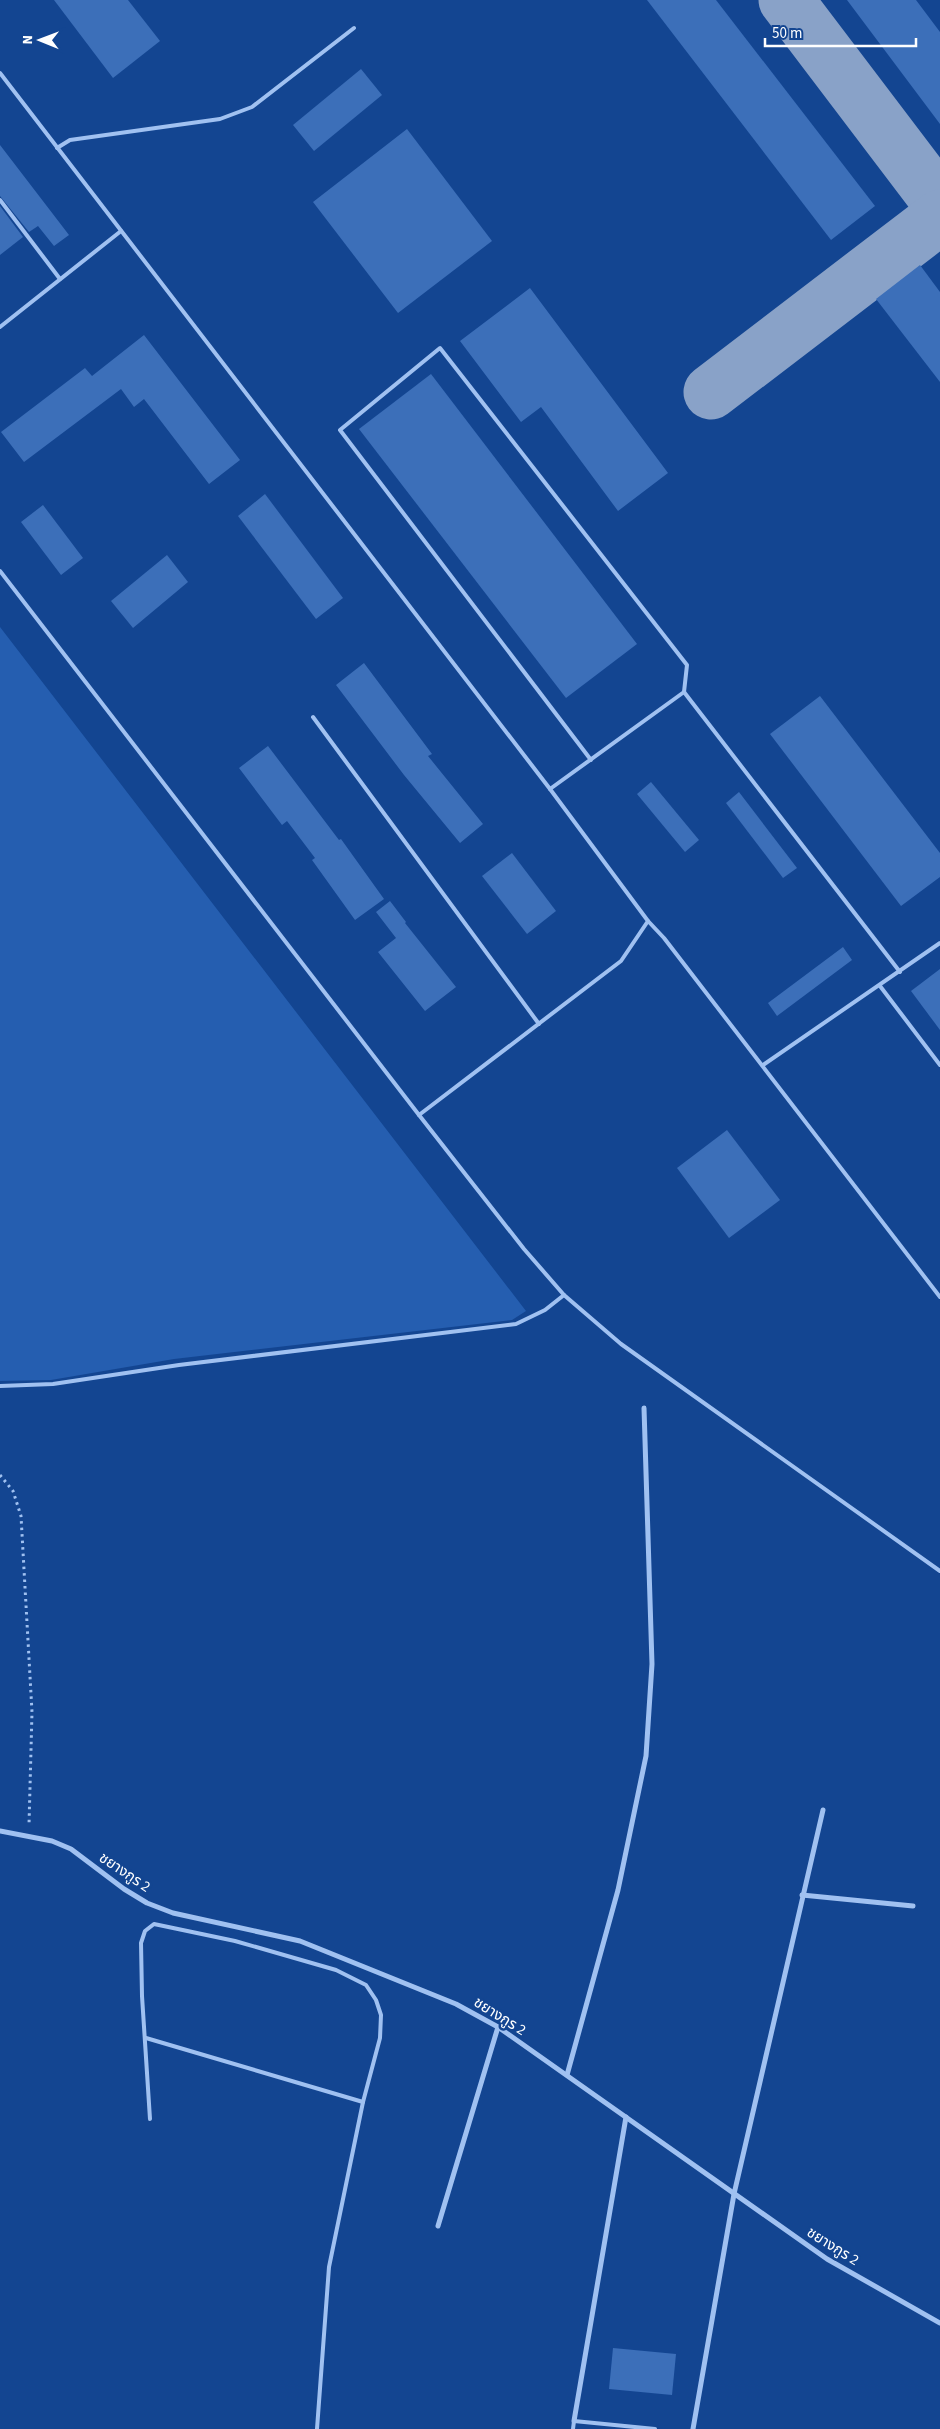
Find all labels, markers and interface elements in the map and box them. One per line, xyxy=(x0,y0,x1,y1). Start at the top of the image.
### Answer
north arrow xyxy=(15,15,65,65)
scale bar xyxy=(765,15,916,47)
text: 50 m xyxy=(772,23,802,44)
text: N xyxy=(18,35,38,45)
street label: ชยางกูร 2 xyxy=(95,1847,155,1897)
street label: ชยางกูร 2 xyxy=(470,1992,530,2041)
street label: ชยางกูร 2 xyxy=(803,2222,863,2271)

